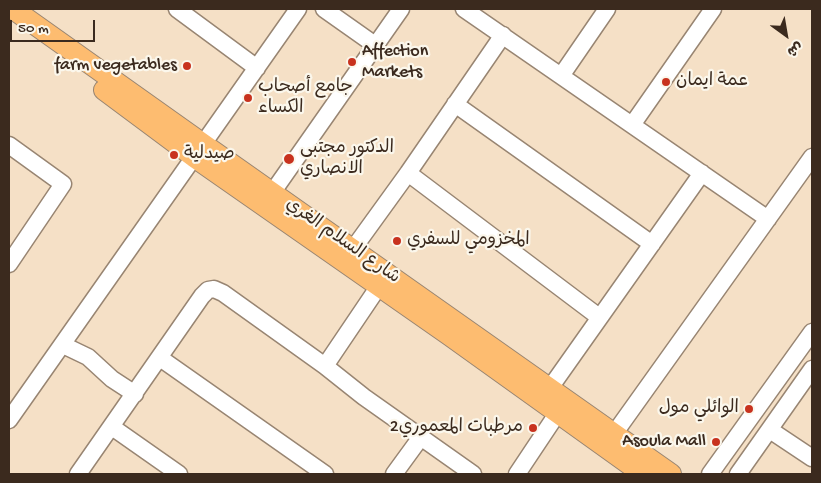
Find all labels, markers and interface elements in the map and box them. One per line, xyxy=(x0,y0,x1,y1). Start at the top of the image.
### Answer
scale bar xyxy=(12,10,98,42)
north arrow xyxy=(761,10,811,60)
text: 50 m xyxy=(18,20,49,38)
text: ش xyxy=(783,37,805,59)
place label: Affection Markets xyxy=(362,41,428,84)
place label: farm vegetables xyxy=(55,55,177,77)
marker: Affection Markets xyxy=(346,56,358,68)
marker: farm vegetables xyxy=(181,60,193,72)
place label: عمة ايمان xyxy=(676,71,748,93)
marker: عمة ايمان xyxy=(660,76,672,88)
place label: جامع أصحاب الكساء xyxy=(258,77,353,120)
marker: جامع أصحاب الكساء xyxy=(242,92,254,104)
place label: الدكتور مجتبى الانصاري xyxy=(300,138,394,180)
place label: صيدلية xyxy=(184,144,235,166)
marker: صيدلية xyxy=(168,149,180,161)
marker: الدكتور مجتبى الانصاري xyxy=(282,152,296,166)
street label: شارع السلام الغري xyxy=(281,194,403,290)
place label: المخزومي للسفري xyxy=(407,230,530,252)
marker: المخزومي للسفري xyxy=(391,235,403,247)
place label: الوائلي مول xyxy=(659,398,739,420)
marker: الوائلي مول xyxy=(743,403,755,415)
place label: مرطبات المعموري2 xyxy=(390,417,523,439)
marker: مرطبات المعموري2 xyxy=(527,422,539,434)
place label: Asoula Mall xyxy=(622,431,706,453)
marker: Asoula Mall xyxy=(710,436,722,448)

